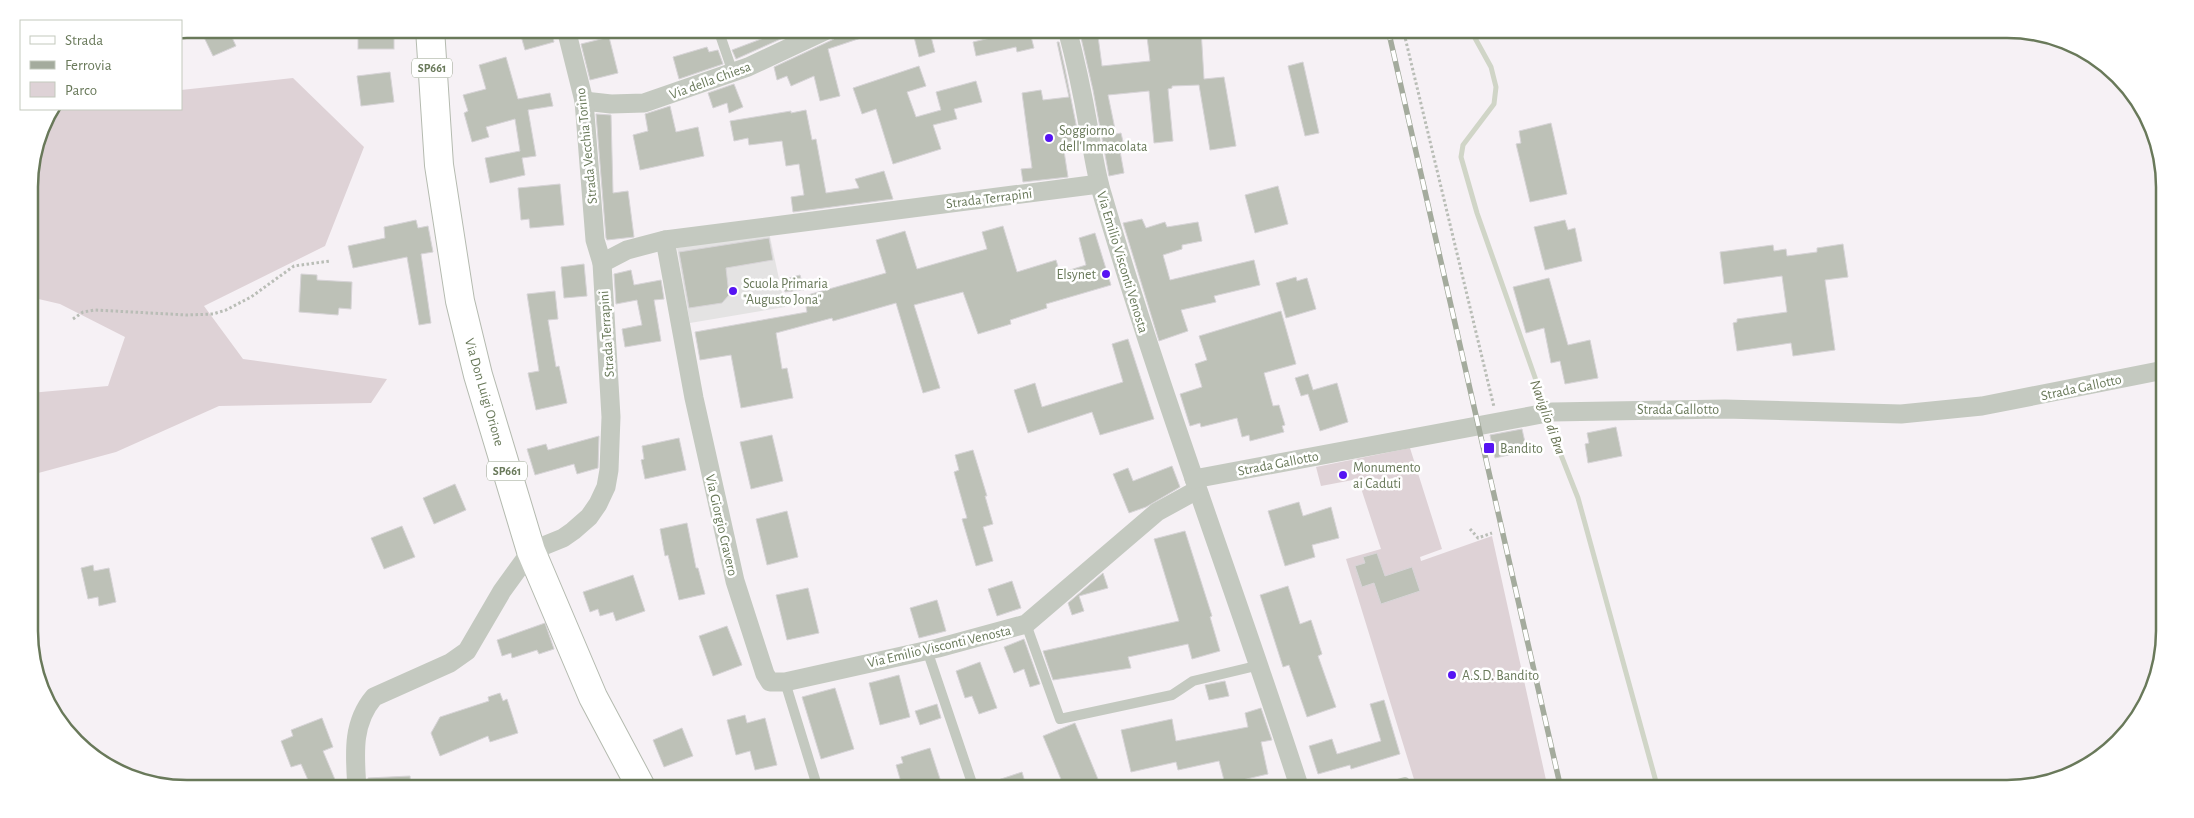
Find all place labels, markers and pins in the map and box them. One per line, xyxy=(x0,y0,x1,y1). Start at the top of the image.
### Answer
place label: Soggiorno dell'Immacolata xyxy=(1059,124,1148,154)
marker: Soggiorno dell'Immacolata xyxy=(1043,132,1055,144)
place label: Elsynet xyxy=(1057,268,1097,282)
marker: Elsynet xyxy=(1100,268,1112,280)
place label: Scuola Primaria "Augusto Jona" xyxy=(743,277,828,307)
marker: Scuola Primaria "Augusto Jona" xyxy=(727,285,739,297)
marker: Bandito xyxy=(1482,441,1496,455)
place label: Bandito xyxy=(1500,442,1543,456)
place label: Monumento ai Caduti xyxy=(1353,461,1421,491)
marker: Monumento ai Caduti xyxy=(1337,469,1349,481)
marker: A.S.D. Bandito xyxy=(1446,669,1458,681)
place label: A.S.D. Bandito xyxy=(1462,669,1539,683)

